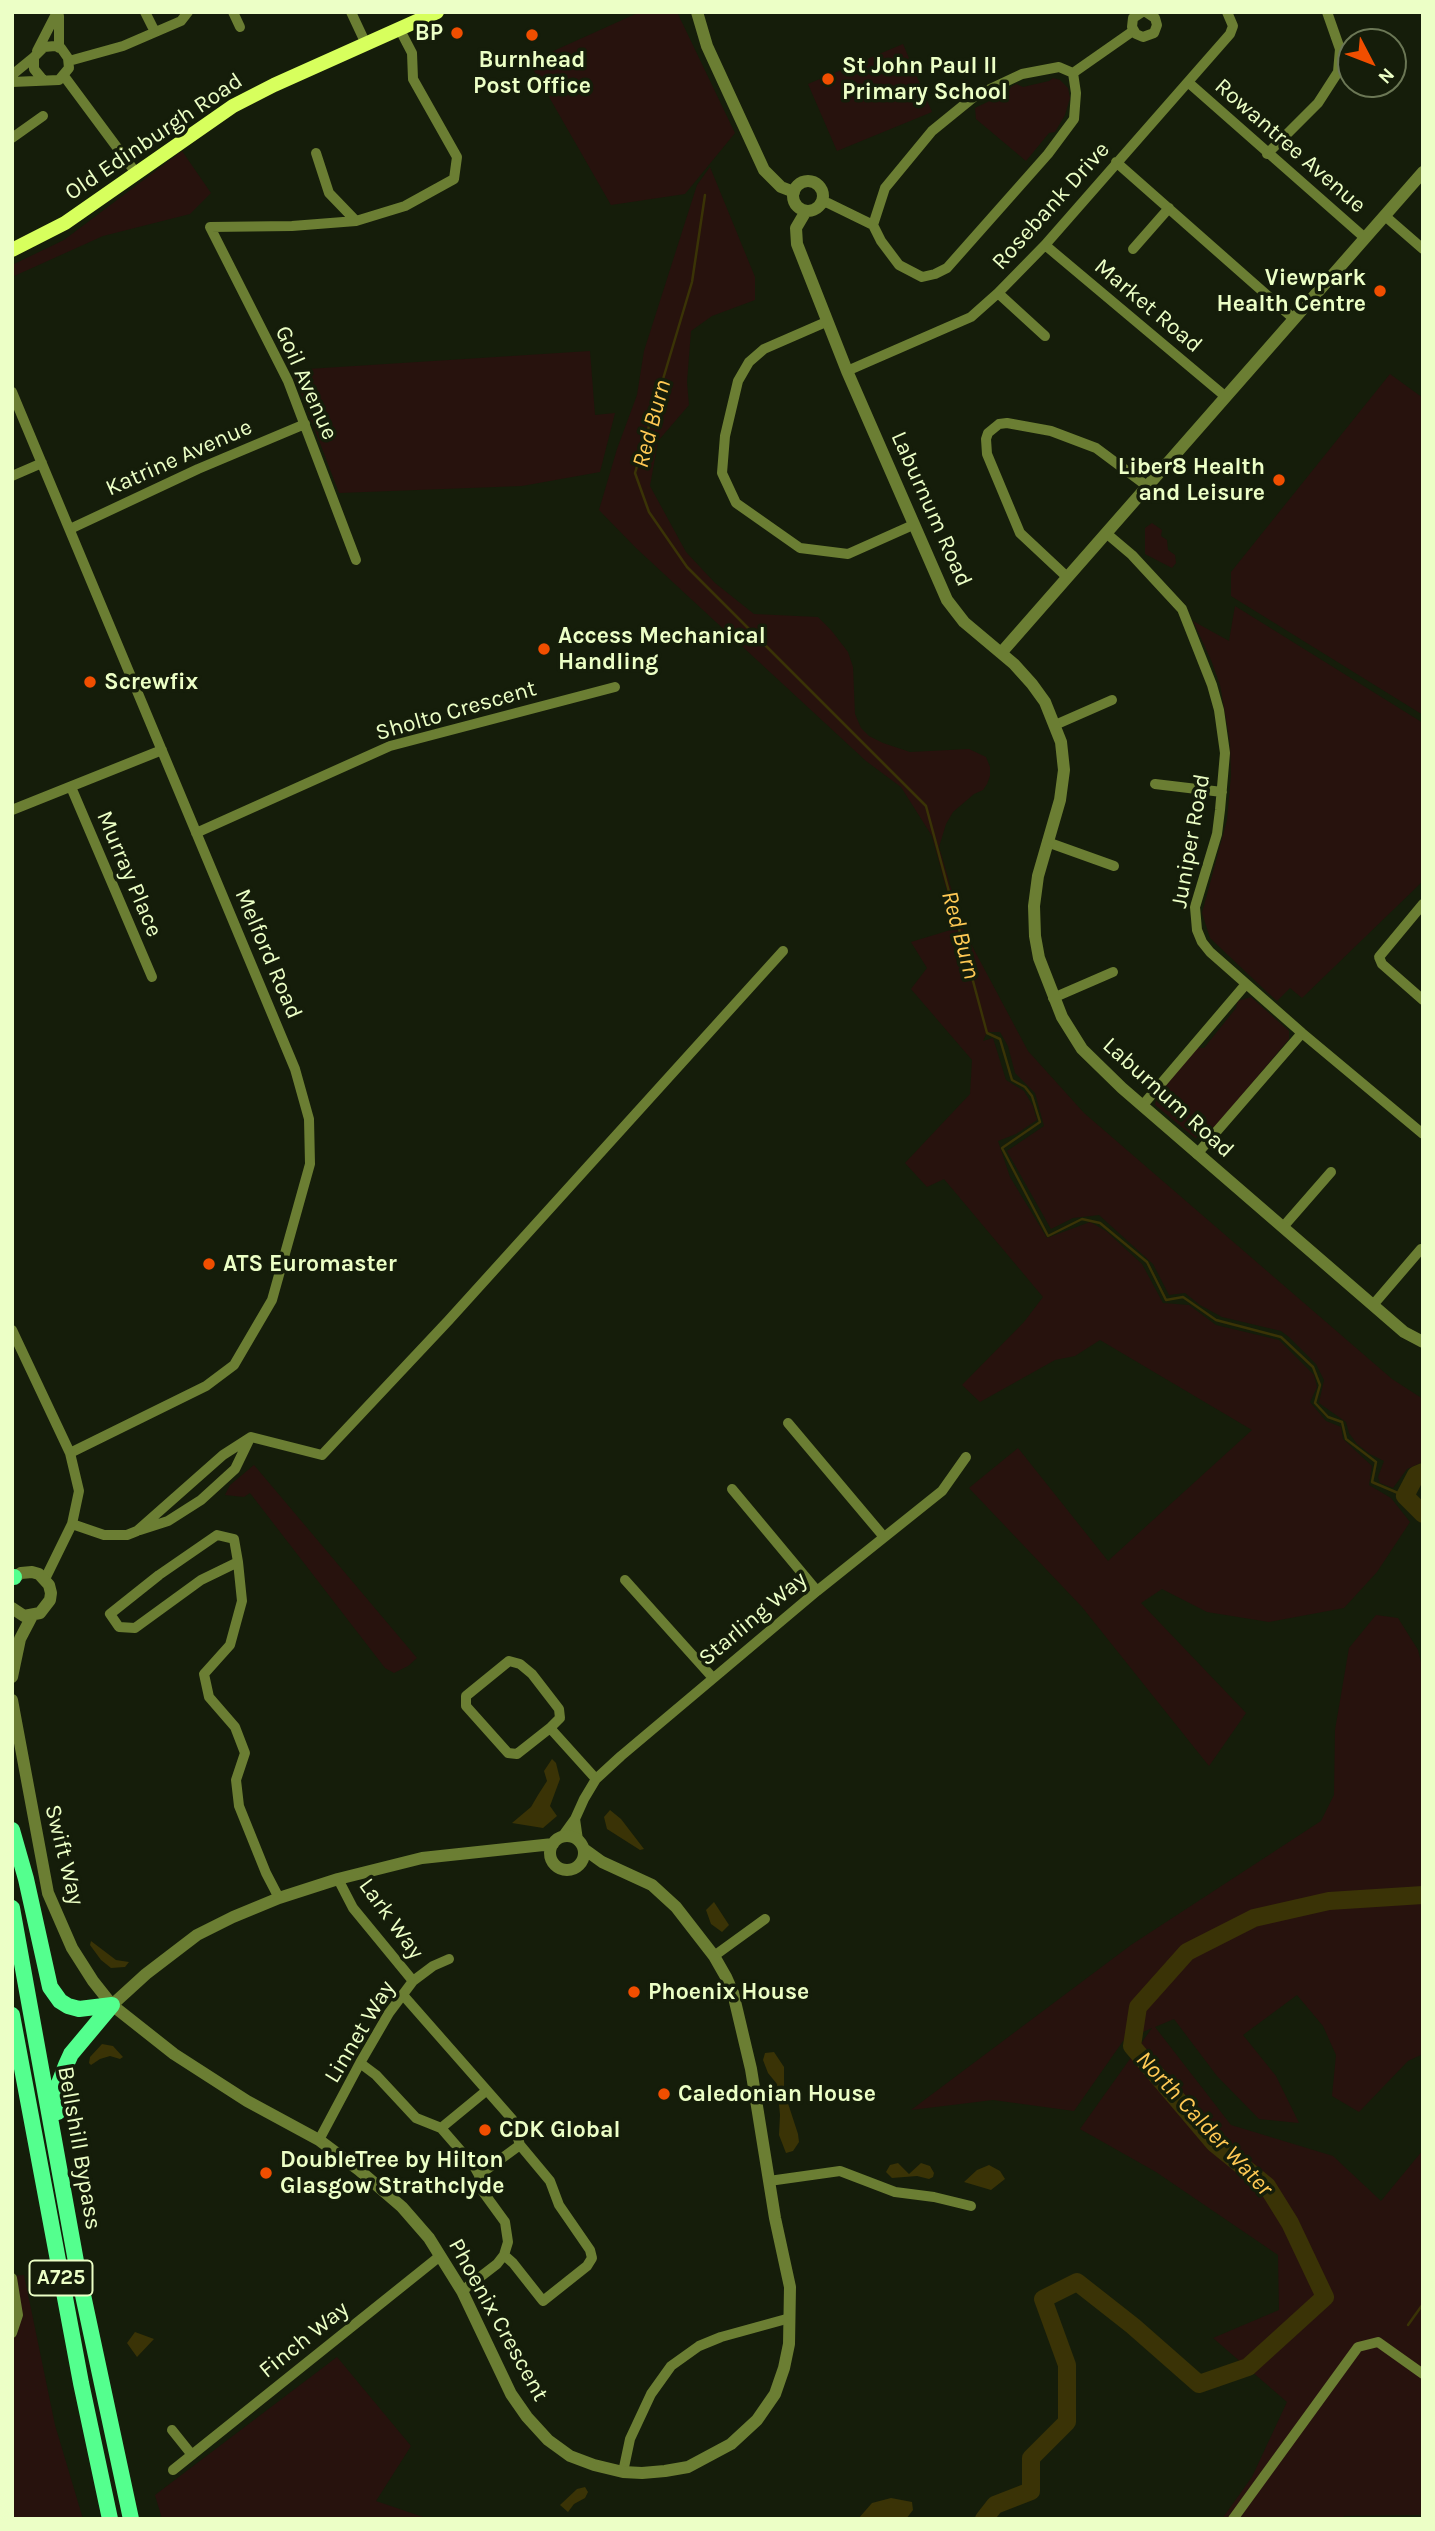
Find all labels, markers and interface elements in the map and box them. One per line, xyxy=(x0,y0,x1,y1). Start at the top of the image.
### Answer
place label: BP xyxy=(415,19,443,47)
marker: BP xyxy=(449,25,465,41)
marker: Burnhead Post Office xyxy=(524,27,540,43)
north arrow xyxy=(1337,28,1407,98)
place label: Burnhead Post Office xyxy=(473,46,591,100)
place label: St John Paul II Primary School xyxy=(842,52,1008,106)
text: N xyxy=(1373,63,1399,88)
street label: Old Edinburgh Road xyxy=(60,67,248,207)
marker: St John Paul II Primary School xyxy=(820,71,836,87)
street label: Rowantree Avenue xyxy=(1209,73,1371,219)
street label: Rosebank Drive xyxy=(986,136,1116,276)
street label: Market Road xyxy=(1088,253,1208,359)
place label: Viewpark Health Centre xyxy=(1217,264,1366,318)
marker: Viewpark Health Centre xyxy=(1372,283,1388,299)
street label: Goil Avenue xyxy=(269,322,343,444)
water label: Red Burn xyxy=(626,377,678,471)
street label: Katrine Avenue xyxy=(102,413,256,503)
street label: Laburnum Road xyxy=(884,427,978,591)
place label: Liber8 Health and Leisure xyxy=(1118,453,1265,507)
marker: Liber8 Health and Leisure xyxy=(1271,472,1287,488)
place label: Access Mechanical Handling xyxy=(558,622,766,676)
marker: Access Mechanical Handling xyxy=(536,641,552,657)
place label: Screwfix xyxy=(104,668,198,696)
marker: Screwfix xyxy=(82,674,98,690)
street label: Sholto Crescent xyxy=(372,675,540,747)
street label: Juniper Road xyxy=(1166,772,1216,910)
street label: Murray Place xyxy=(90,807,168,941)
street label: Melford Road xyxy=(228,885,308,1023)
water label: Red Burn xyxy=(934,888,986,982)
street label: Laburnum Road xyxy=(1097,1032,1239,1164)
place label: ATS Euromaster xyxy=(223,1250,397,1278)
marker: ATS Euromaster xyxy=(201,1256,217,1272)
street label: Starling Way xyxy=(693,1566,813,1672)
street label: Swift Way xyxy=(38,1802,90,1908)
street label: Lark Way xyxy=(352,1873,430,1965)
street label: Linnet Way xyxy=(319,1976,401,2088)
place label: Phoenix House xyxy=(648,1978,809,2006)
marker: Phoenix House xyxy=(626,1984,642,2000)
water label: North Calder Water xyxy=(1129,2045,1279,2203)
street label: Bellshill Bypass xyxy=(51,2064,107,2232)
place label: Caledonian House xyxy=(678,2080,876,2108)
marker: Caledonian House xyxy=(656,2086,672,2102)
place label: CDK Global xyxy=(499,2116,620,2144)
marker: CDK Global xyxy=(477,2122,493,2138)
place label: DoubleTree by Hilton Glasgow Strathclyde xyxy=(280,2146,505,2200)
marker: DoubleTree by Hilton Glasgow Strathclyde xyxy=(258,2165,274,2181)
street label: Phoenix Crescent xyxy=(442,2234,554,2406)
road number: A725 xyxy=(29,2260,92,2296)
street label: Finch Way xyxy=(254,2296,354,2384)

